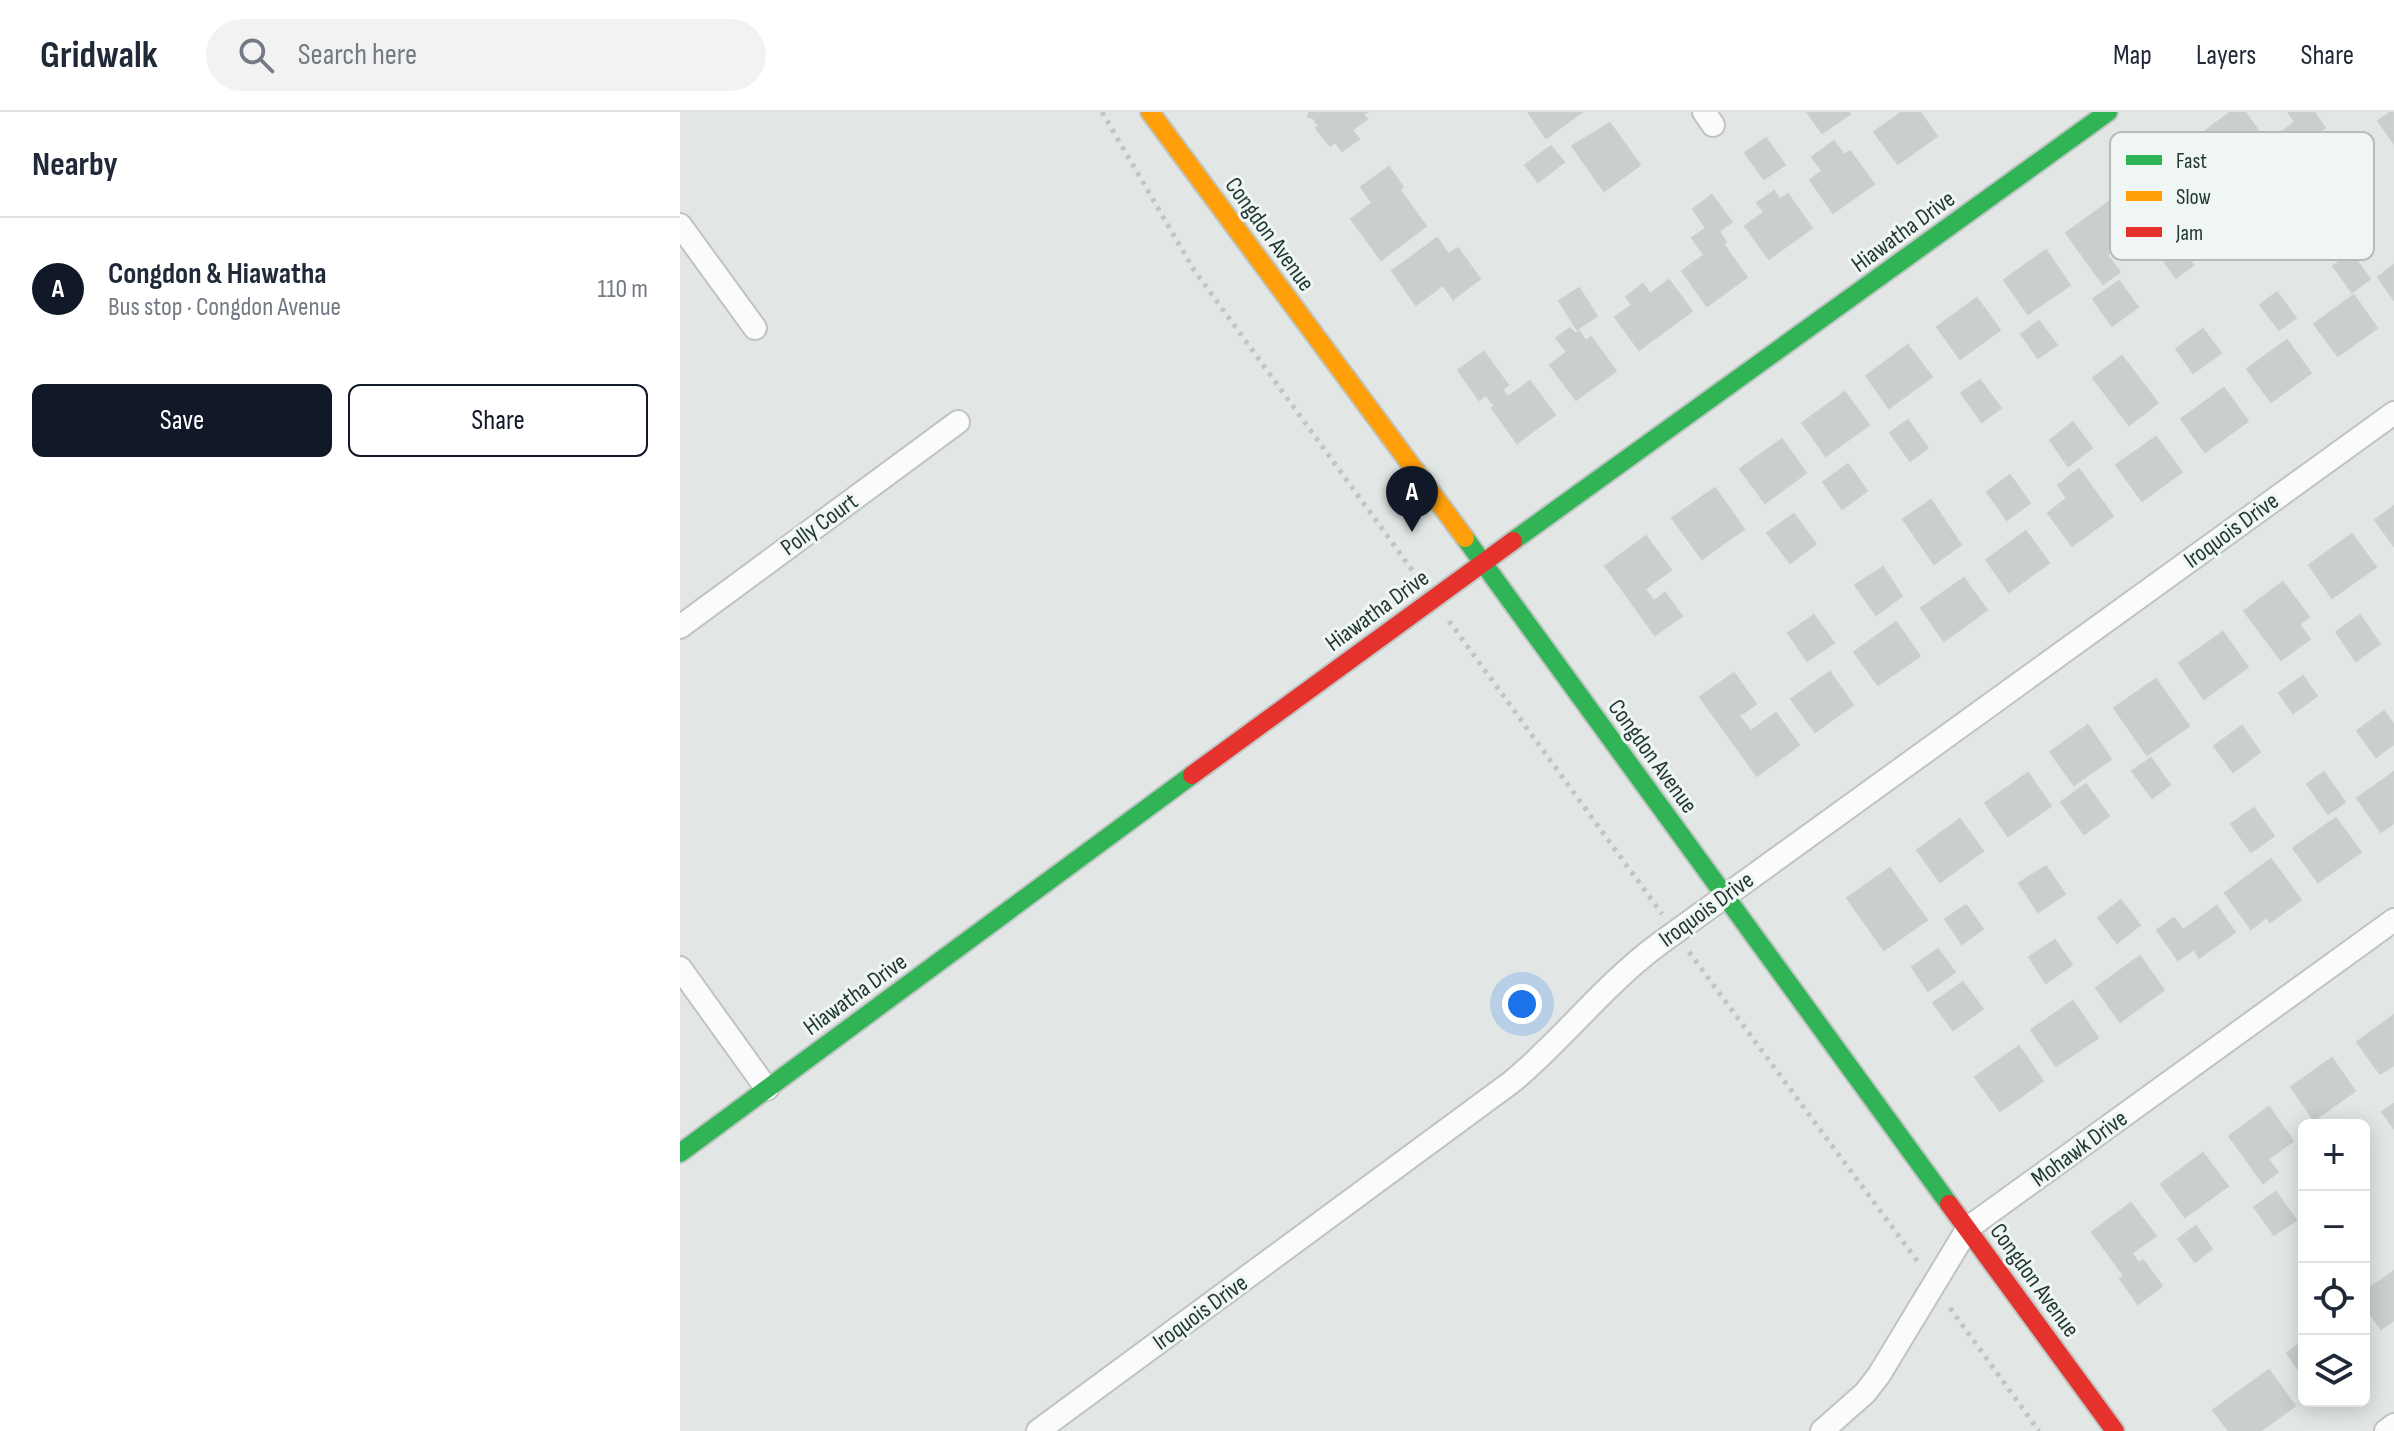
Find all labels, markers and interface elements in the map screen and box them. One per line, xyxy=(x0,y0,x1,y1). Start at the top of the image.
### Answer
search box xyxy=(206,19,766,91)
text: Gridwalk xyxy=(40,33,158,78)
icon: search xyxy=(234,33,278,77)
text: Search here xyxy=(298,37,417,73)
text: Map xyxy=(2113,39,2152,72)
text: Layers xyxy=(2196,39,2256,72)
text: Share xyxy=(2300,39,2354,72)
legend xyxy=(2110,132,2374,260)
text: Nearby xyxy=(32,144,118,185)
text: Fast xyxy=(2176,148,2207,175)
street label: Congdon Avenue xyxy=(1219,172,1321,297)
street label: Hiawatha Drive xyxy=(1846,184,1961,279)
text: Slow xyxy=(2176,184,2211,211)
text: Jam xyxy=(2175,220,2203,247)
text: Congdon & Hiawatha xyxy=(108,256,327,292)
text: A xyxy=(52,274,64,305)
text: 110 m xyxy=(597,274,648,305)
text: Bus stop · Congdon Avenue xyxy=(108,292,341,323)
button: Save xyxy=(32,384,332,457)
button: Share xyxy=(348,384,648,457)
pin: A xyxy=(1386,466,1438,532)
street label: Iroquois Drive xyxy=(2178,486,2284,574)
street label: Polly Court xyxy=(775,487,863,562)
street label: Hiawatha Drive xyxy=(1320,563,1435,658)
street label: Congdon Avenue xyxy=(1602,694,1704,819)
street label: Iroquois Drive xyxy=(1653,865,1759,953)
street label: Hiawatha Drive xyxy=(798,947,913,1042)
your location xyxy=(1502,984,1542,1024)
street label: Mohawk Drive xyxy=(2025,1104,2133,1193)
map controls xyxy=(2298,1119,2370,1407)
button: + xyxy=(2298,1119,2370,1191)
button: − xyxy=(2298,1191,2370,1263)
street label: Congdon Avenue xyxy=(1984,1218,2086,1343)
button: locate xyxy=(2298,1263,2370,1335)
street label: Iroquois Drive xyxy=(1147,1268,1253,1356)
button: layers xyxy=(2298,1335,2370,1407)

